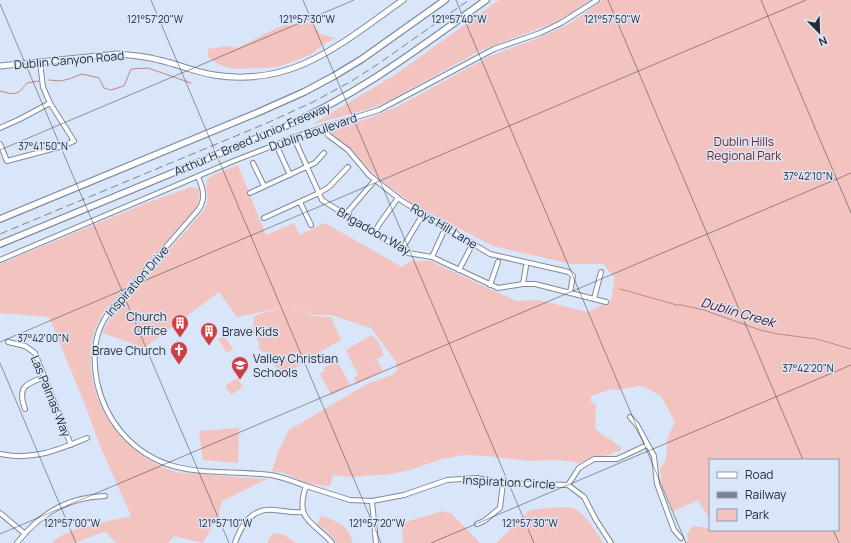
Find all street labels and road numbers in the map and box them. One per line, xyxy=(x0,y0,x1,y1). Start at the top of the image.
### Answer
street label: Dublin Canyon Road xyxy=(13,47,125,73)
street label: Arthur H. Breed Junior Freeway xyxy=(171,98,333,180)
street label: Dublin Boulevard xyxy=(267,109,359,155)
street label: Roys Hill Lane xyxy=(407,199,481,253)
street label: Brigadoon Way xyxy=(334,203,415,259)
street label: Inspiration Drive xyxy=(101,242,173,320)
street label: Las Palmas Way xyxy=(27,353,75,440)
street label: Inspiration Circle xyxy=(462,471,556,493)

